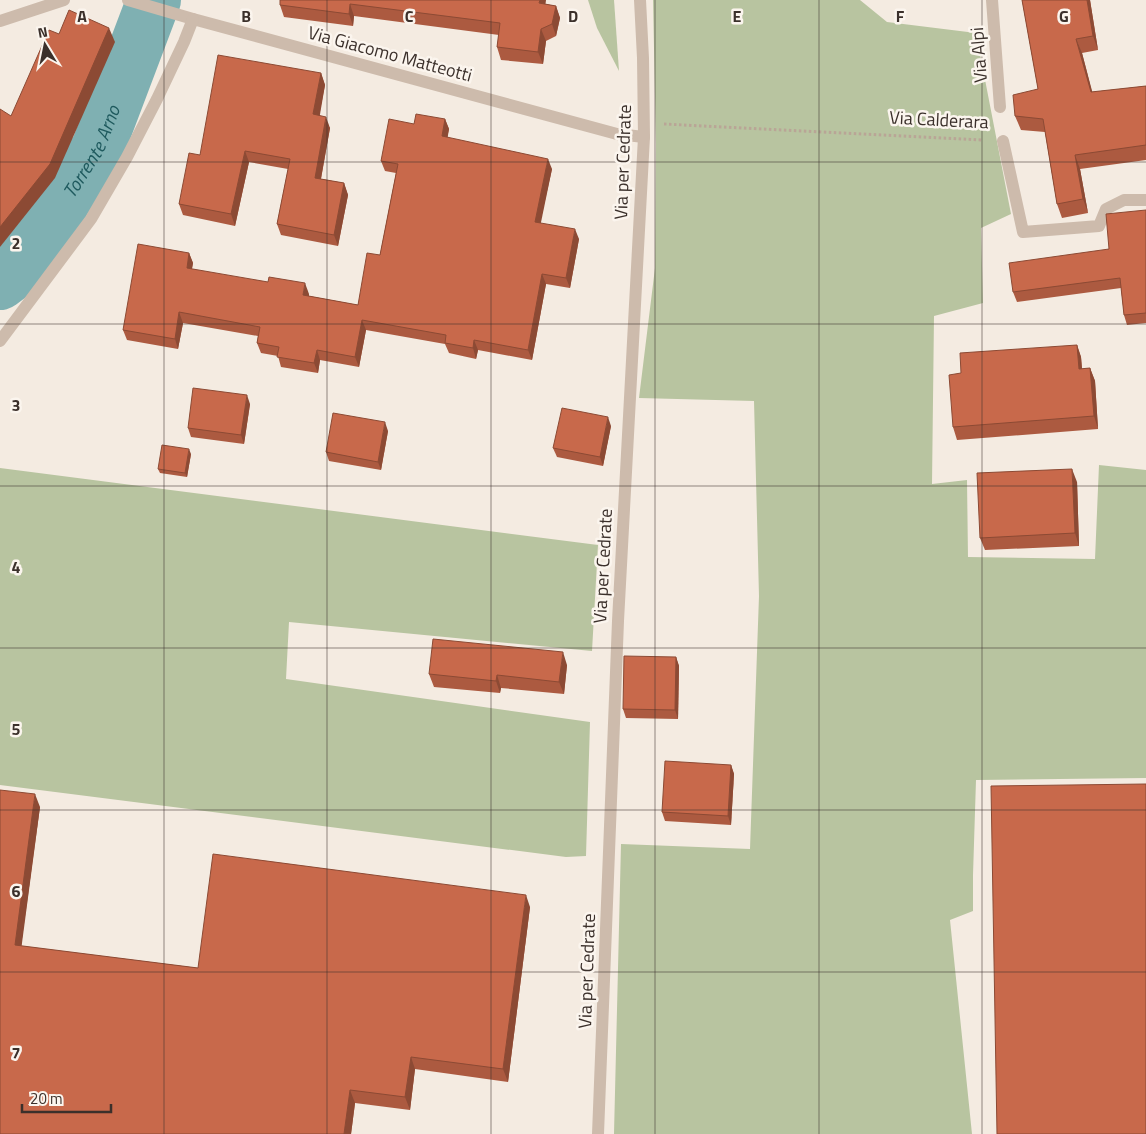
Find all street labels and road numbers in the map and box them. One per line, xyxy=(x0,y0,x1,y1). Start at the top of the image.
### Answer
street label: Via Giacomo Matteotti xyxy=(305,19,475,88)
street label: Via Alpi xyxy=(963,26,994,84)
street label: Via Calderara xyxy=(889,103,989,136)
street label: Via per Cedrate xyxy=(607,104,638,220)
street label: Via per Cedrate xyxy=(586,508,619,624)
street label: Via per Cedrate xyxy=(571,913,602,1029)

